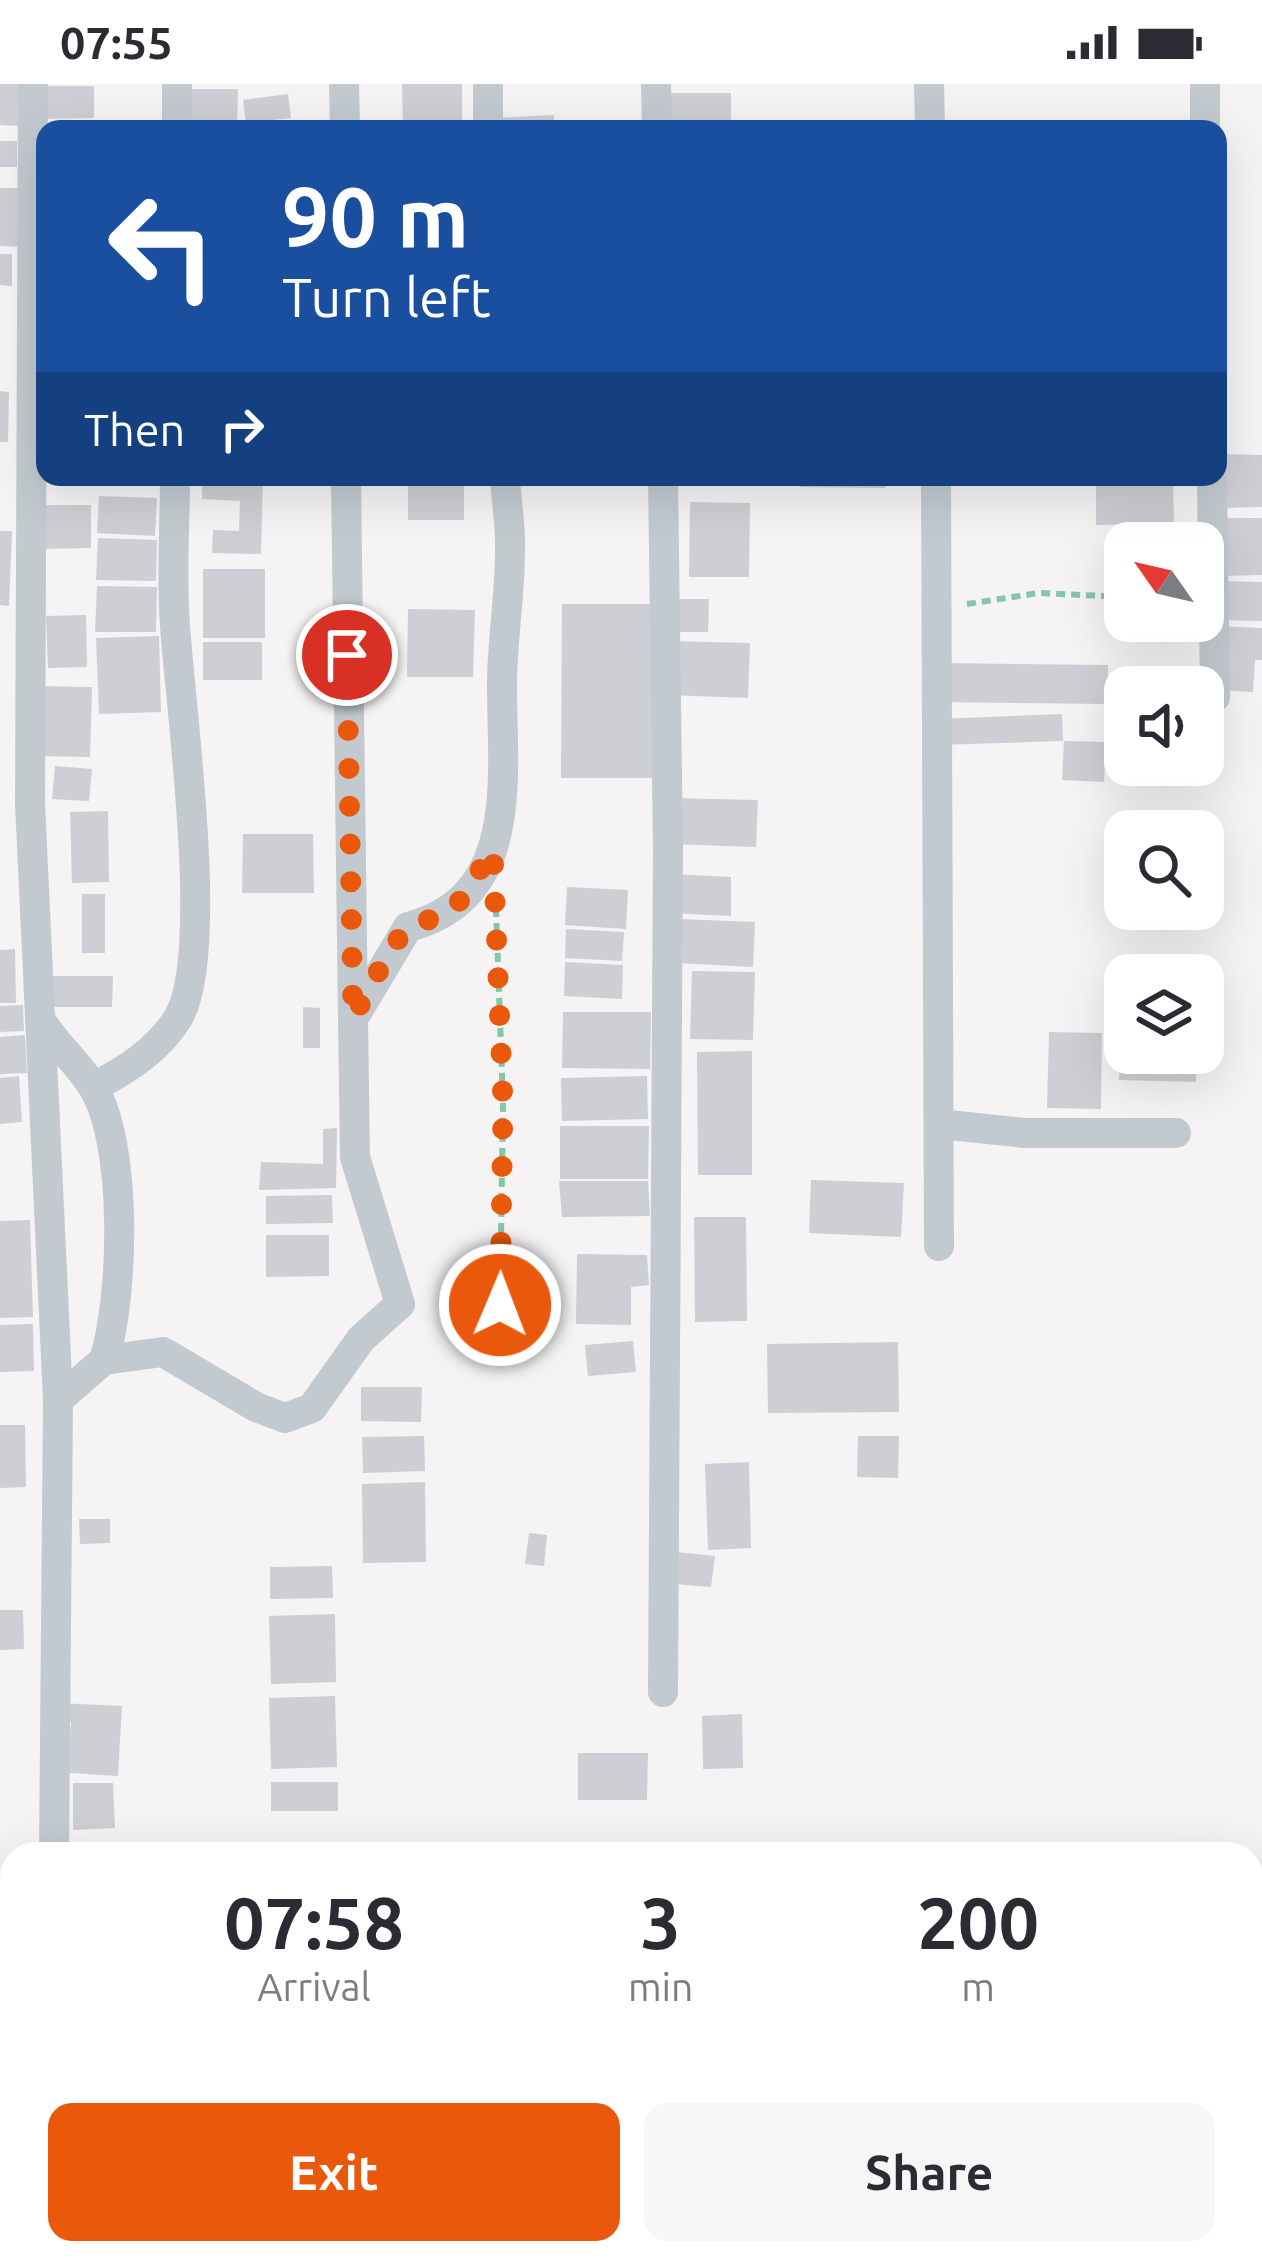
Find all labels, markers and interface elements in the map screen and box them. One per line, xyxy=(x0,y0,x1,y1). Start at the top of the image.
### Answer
text: 07:55 xyxy=(60,17,173,68)
icon: left xyxy=(84,168,240,324)
text: 90 m xyxy=(282,169,469,263)
text: Turn left xyxy=(282,267,491,327)
icon: right xyxy=(209,396,275,462)
text: Then xyxy=(84,404,185,455)
north arrow xyxy=(1104,522,1224,642)
map controls xyxy=(1104,522,1224,1074)
pin xyxy=(296,604,398,706)
icon: arrive xyxy=(314,622,380,688)
button: sound xyxy=(1104,666,1224,786)
button: search xyxy=(1104,810,1224,930)
button: layers xyxy=(1104,954,1224,1074)
position arrow xyxy=(437,1242,563,1368)
text: 07:58 xyxy=(224,1882,404,1963)
text: 3 xyxy=(640,1882,681,1963)
text: 200 xyxy=(917,1882,1039,1963)
text: Arrival xyxy=(257,1965,371,2008)
text: min xyxy=(628,1965,693,2008)
text: m xyxy=(961,1965,995,2008)
button: Exit xyxy=(48,2103,620,2241)
button: Share xyxy=(644,2103,1215,2241)

